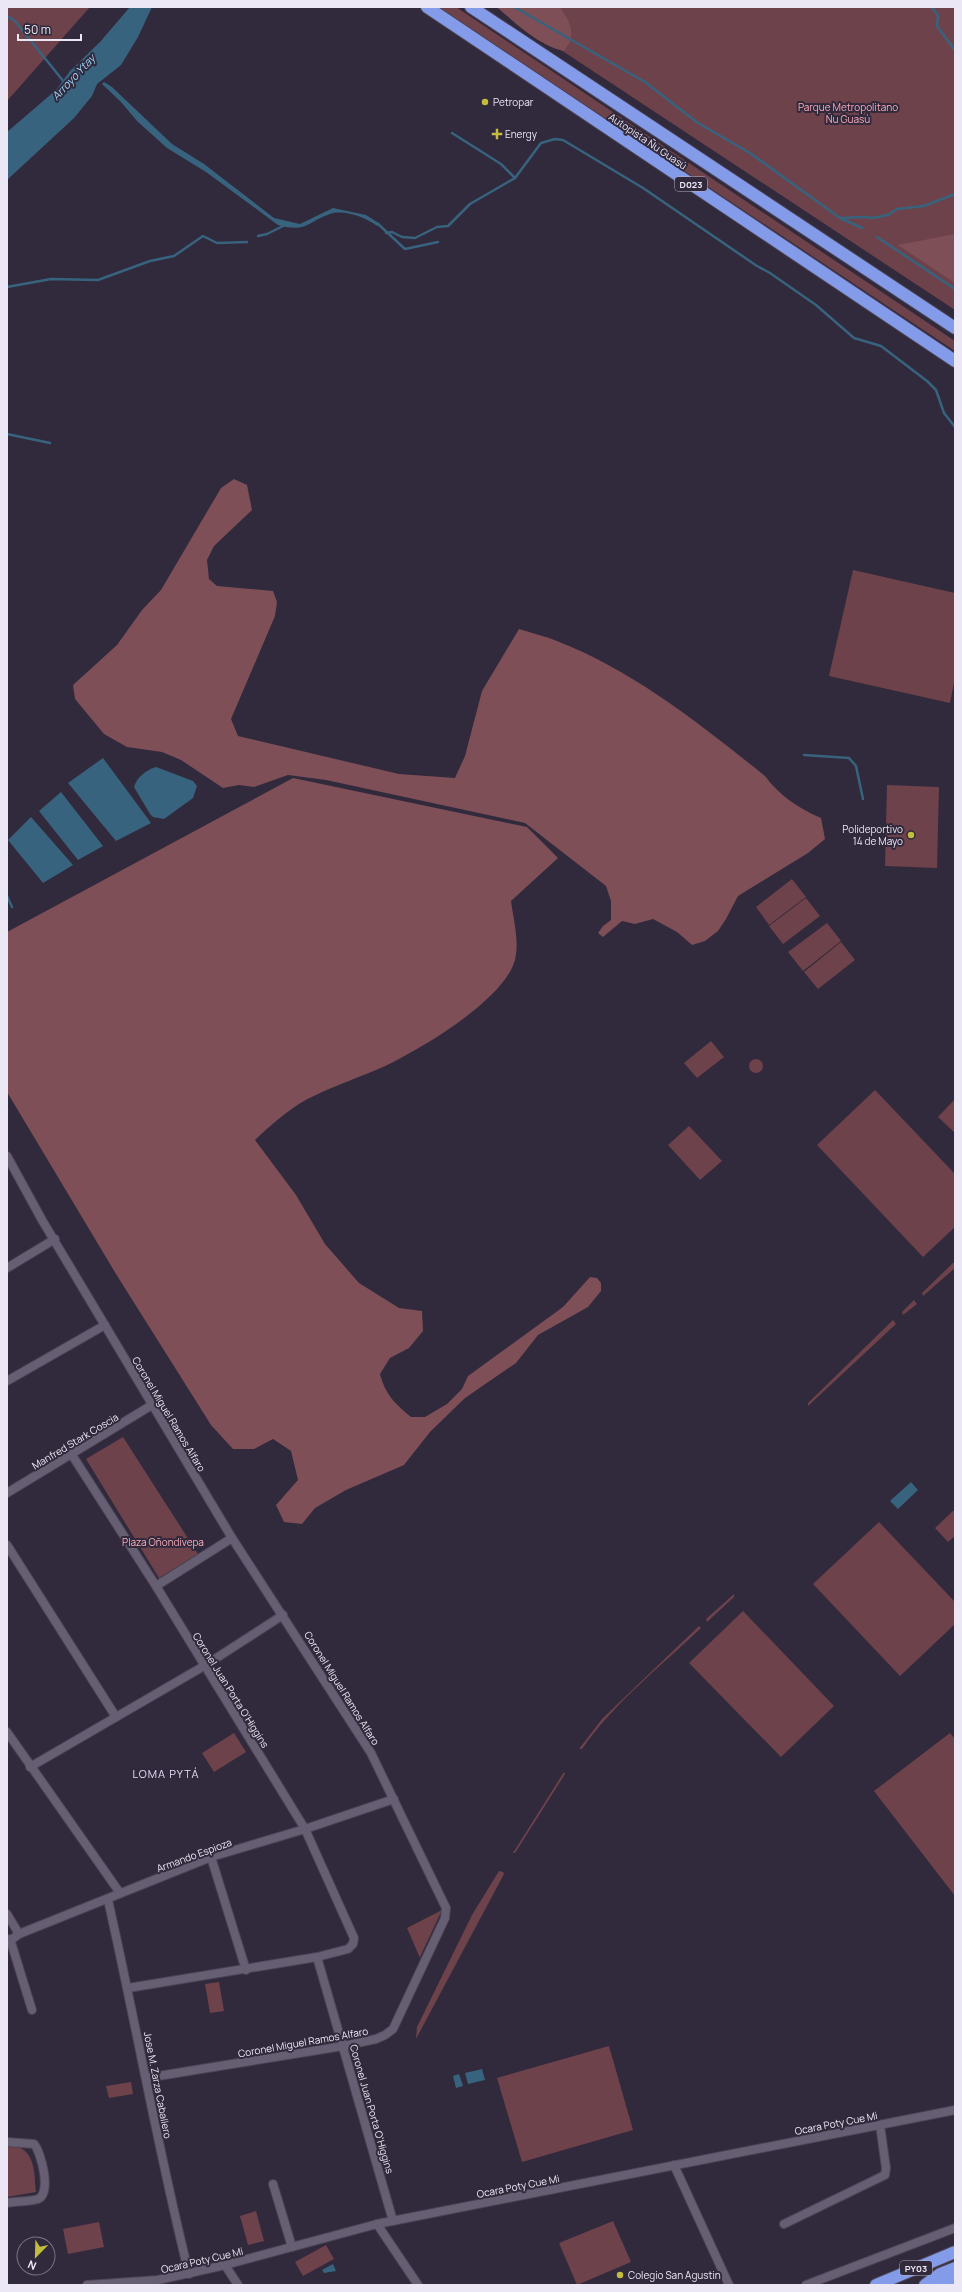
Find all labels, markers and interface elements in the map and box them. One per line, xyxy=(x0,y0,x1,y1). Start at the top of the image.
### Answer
scale bar xyxy=(18,16,81,42)
text: 50 m xyxy=(24,21,51,38)
water label: Arroyo Ytay xyxy=(48,49,100,103)
place label: Petropar xyxy=(493,95,534,109)
marker: Petropar xyxy=(480,97,490,107)
park label: Parque Metropolitano Ñu Guasú xyxy=(798,100,898,126)
street label: Autopista Ñu Guasú xyxy=(606,110,690,172)
place label: Energy xyxy=(505,127,538,141)
marker: Energy xyxy=(492,129,502,139)
road number: D023 xyxy=(675,177,707,191)
place label: Polideportivo 14 de Mayo xyxy=(842,822,903,848)
marker: Polideportivo 14 de Mayo xyxy=(906,830,916,840)
street label: Coronel Miguel Ramos Alfaro xyxy=(129,1354,209,1474)
street label: Manfred Stark Coscia xyxy=(29,1410,121,1472)
park label: Plaza Oñondivepa xyxy=(122,1535,204,1549)
street label: Coronel Miguel Ramos Alfaro xyxy=(301,1628,383,1748)
street label: Coronel Juan Porta O'Higgins xyxy=(190,1630,272,1750)
district label: LOMA PYTÁ xyxy=(132,1766,200,1781)
street label: Armando Espioza xyxy=(154,1835,234,1875)
street label: Coronel Miguel Ramos Alfaro xyxy=(237,2024,369,2060)
street label: Jose M. Zarza Caballero xyxy=(141,2030,175,2140)
street label: Coronel Juan Porta O'Higgins xyxy=(347,2043,397,2175)
street label: Ocara Poty Cue Mi xyxy=(793,2108,879,2138)
street label: Ocara Poty Cue Mi xyxy=(475,2171,561,2201)
north arrow xyxy=(16,2236,56,2276)
street label: Ocara Poty Cue Mi xyxy=(160,2244,244,2276)
text: N xyxy=(25,2257,38,2274)
road number: PY03 xyxy=(900,2261,932,2275)
place label: Colegio San Agustin xyxy=(628,2268,721,2282)
marker: Colegio San Agustin xyxy=(615,2270,625,2280)

